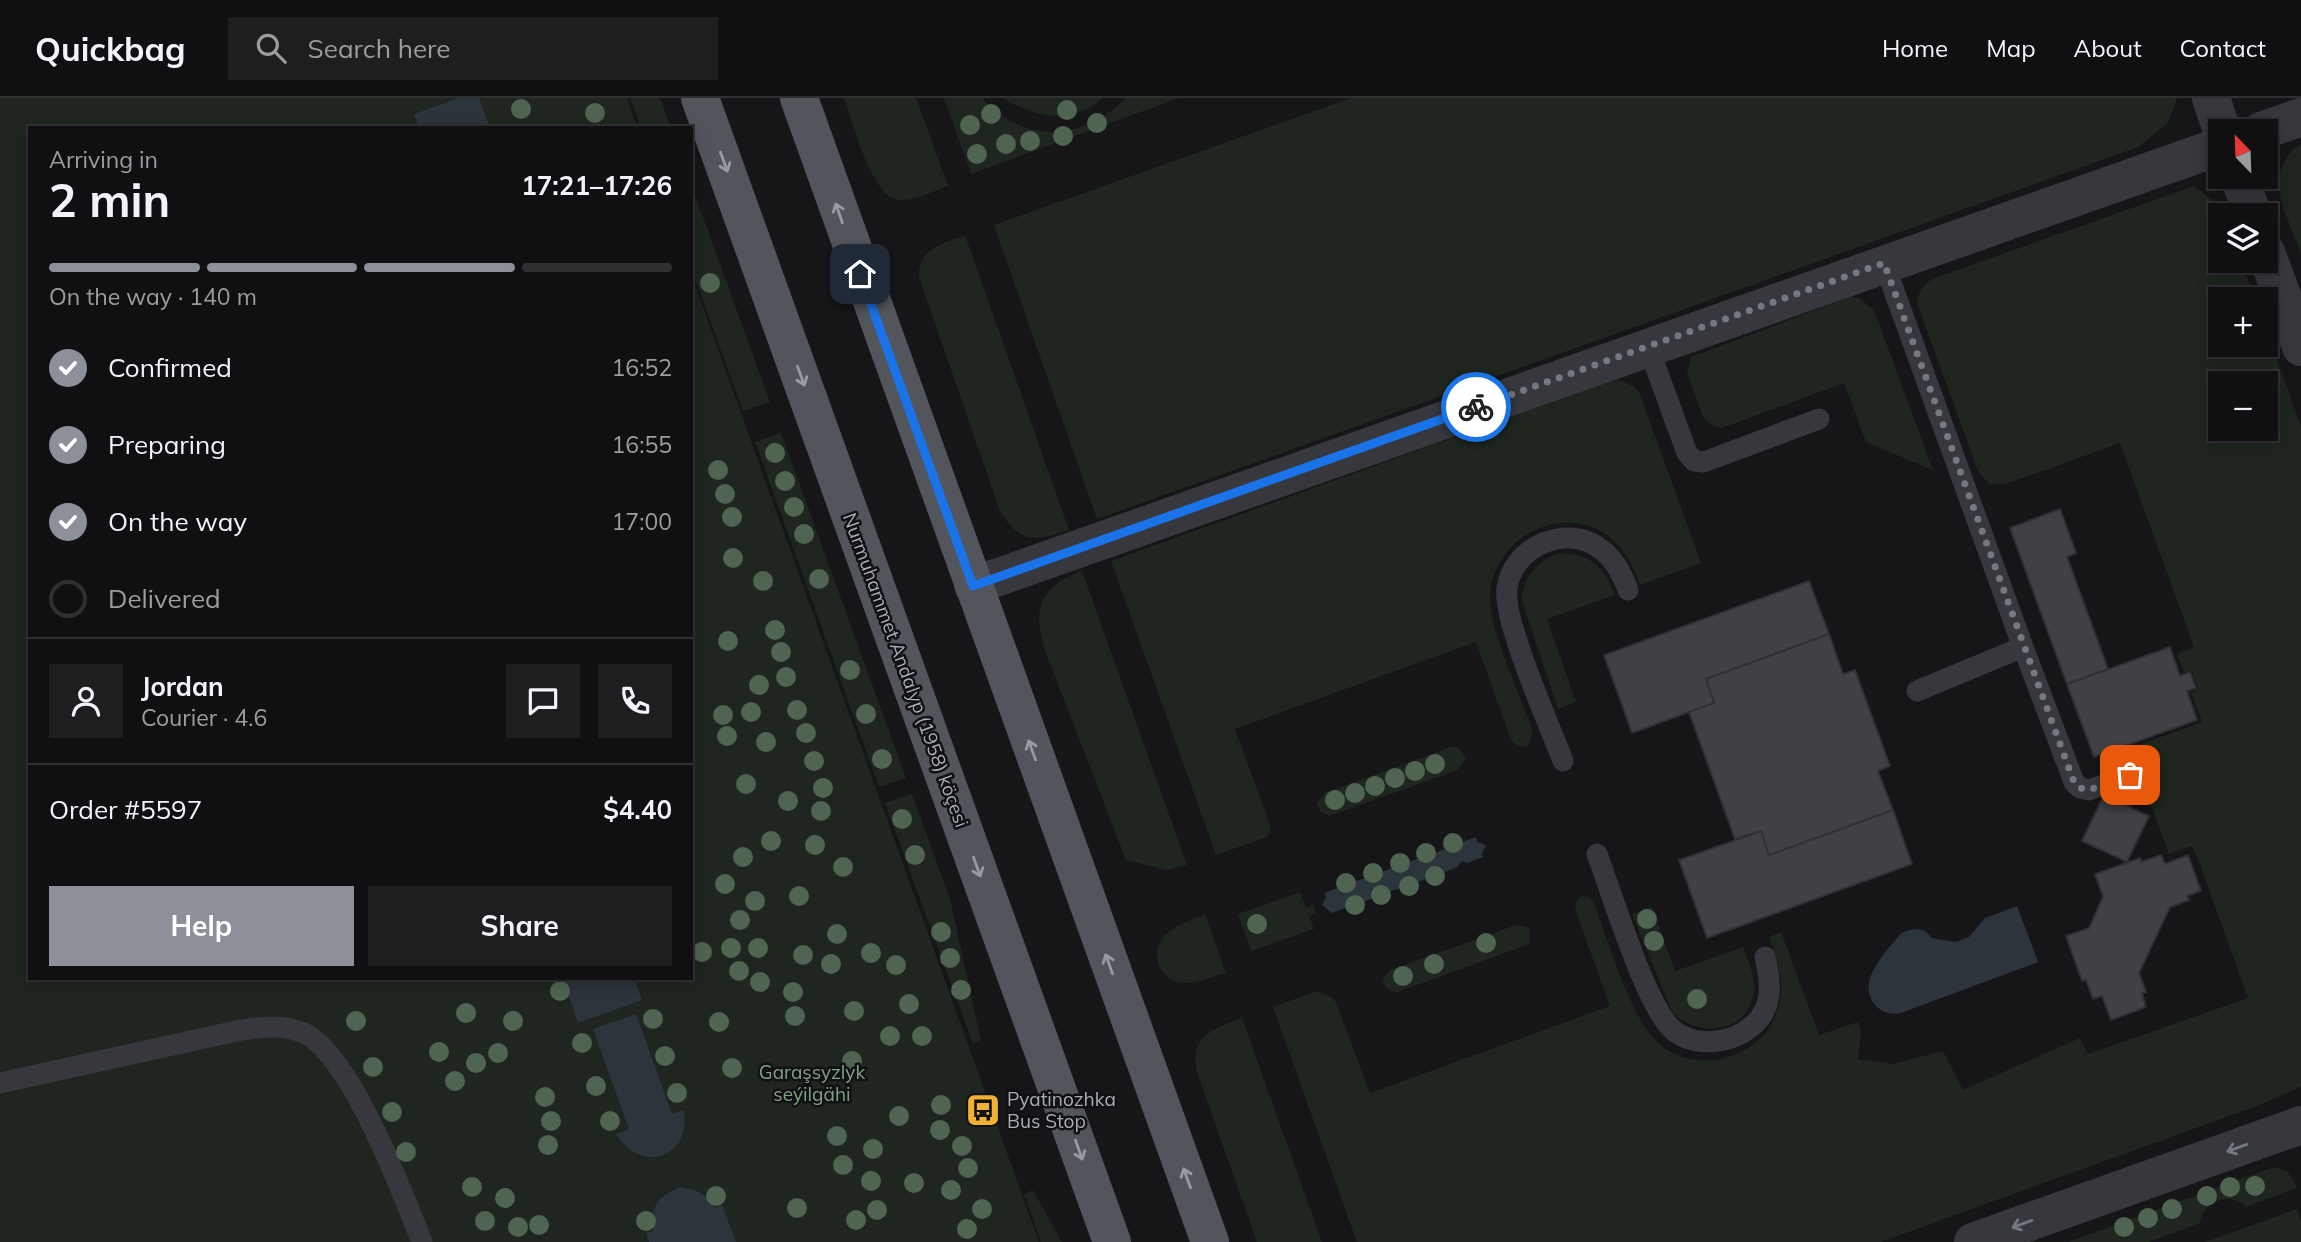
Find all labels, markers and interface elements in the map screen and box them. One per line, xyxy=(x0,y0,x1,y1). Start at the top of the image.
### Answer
search box xyxy=(228,17,718,80)
text: Quickbag xyxy=(35,28,186,69)
icon: search xyxy=(252,29,290,67)
text: Search here xyxy=(308,32,450,65)
text: Home xyxy=(1882,33,1948,63)
text: Map xyxy=(1986,33,2036,63)
text: About xyxy=(2074,33,2142,63)
text: Contact xyxy=(2180,33,2266,63)
north arrow xyxy=(2208,119,2278,189)
map controls xyxy=(2208,119,2278,441)
text: Arriving in xyxy=(49,145,158,174)
one-way arrow xyxy=(718,151,731,173)
text: 17:21–17:26 xyxy=(521,169,672,202)
text: 2 min xyxy=(49,171,170,229)
one-way arrow xyxy=(832,203,844,225)
button: layers xyxy=(2208,203,2278,273)
pin xyxy=(830,244,890,304)
icon: home xyxy=(841,255,879,293)
text: On the way · 140 m xyxy=(49,282,257,311)
button: + xyxy=(2208,287,2278,357)
icon: check xyxy=(49,349,87,387)
text: Confirmed xyxy=(108,351,232,384)
text: 16:52 xyxy=(612,353,672,382)
one-way arrow xyxy=(795,365,808,387)
button: − xyxy=(2208,371,2278,441)
courier xyxy=(1441,372,1511,442)
icon: bike xyxy=(1457,388,1495,426)
icon: check xyxy=(49,426,87,464)
text: Preparing xyxy=(108,428,226,461)
text: 16:55 xyxy=(612,430,672,459)
icon: check xyxy=(49,503,87,541)
text: On the way xyxy=(108,505,247,538)
text: 17:00 xyxy=(612,507,672,536)
street label: Nurmuhammet Andalyp (1958) köçesi xyxy=(838,509,974,831)
text: Delivered xyxy=(108,582,221,615)
button: person xyxy=(49,664,123,738)
button: chat xyxy=(506,664,580,738)
button: phone xyxy=(598,664,672,738)
text: Jordan xyxy=(141,670,224,703)
text: Courier · 4.6 xyxy=(141,703,267,732)
one-way arrow xyxy=(1025,739,1037,761)
pin xyxy=(2100,745,2160,805)
icon: bag xyxy=(2111,756,2149,794)
text: Order #5597 xyxy=(49,793,202,826)
text: $4.40 xyxy=(603,793,672,826)
one-way arrow xyxy=(972,855,984,877)
button: Help xyxy=(49,886,354,966)
button: Share xyxy=(368,886,672,966)
one-way arrow xyxy=(1102,953,1115,975)
park label: Garaşsyzlyk seýilgähi xyxy=(759,1060,865,1106)
place label: Pyatinozhka Bus Stop xyxy=(1007,1087,1116,1133)
bus stop icon: Pyatinozhka Bus Stop xyxy=(964,1091,1002,1129)
one-way arrow xyxy=(1074,1139,1086,1161)
one-way arrow xyxy=(2226,1143,2248,1155)
one-way arrow xyxy=(1180,1167,1192,1189)
one-way arrow xyxy=(2012,1219,2034,1232)

